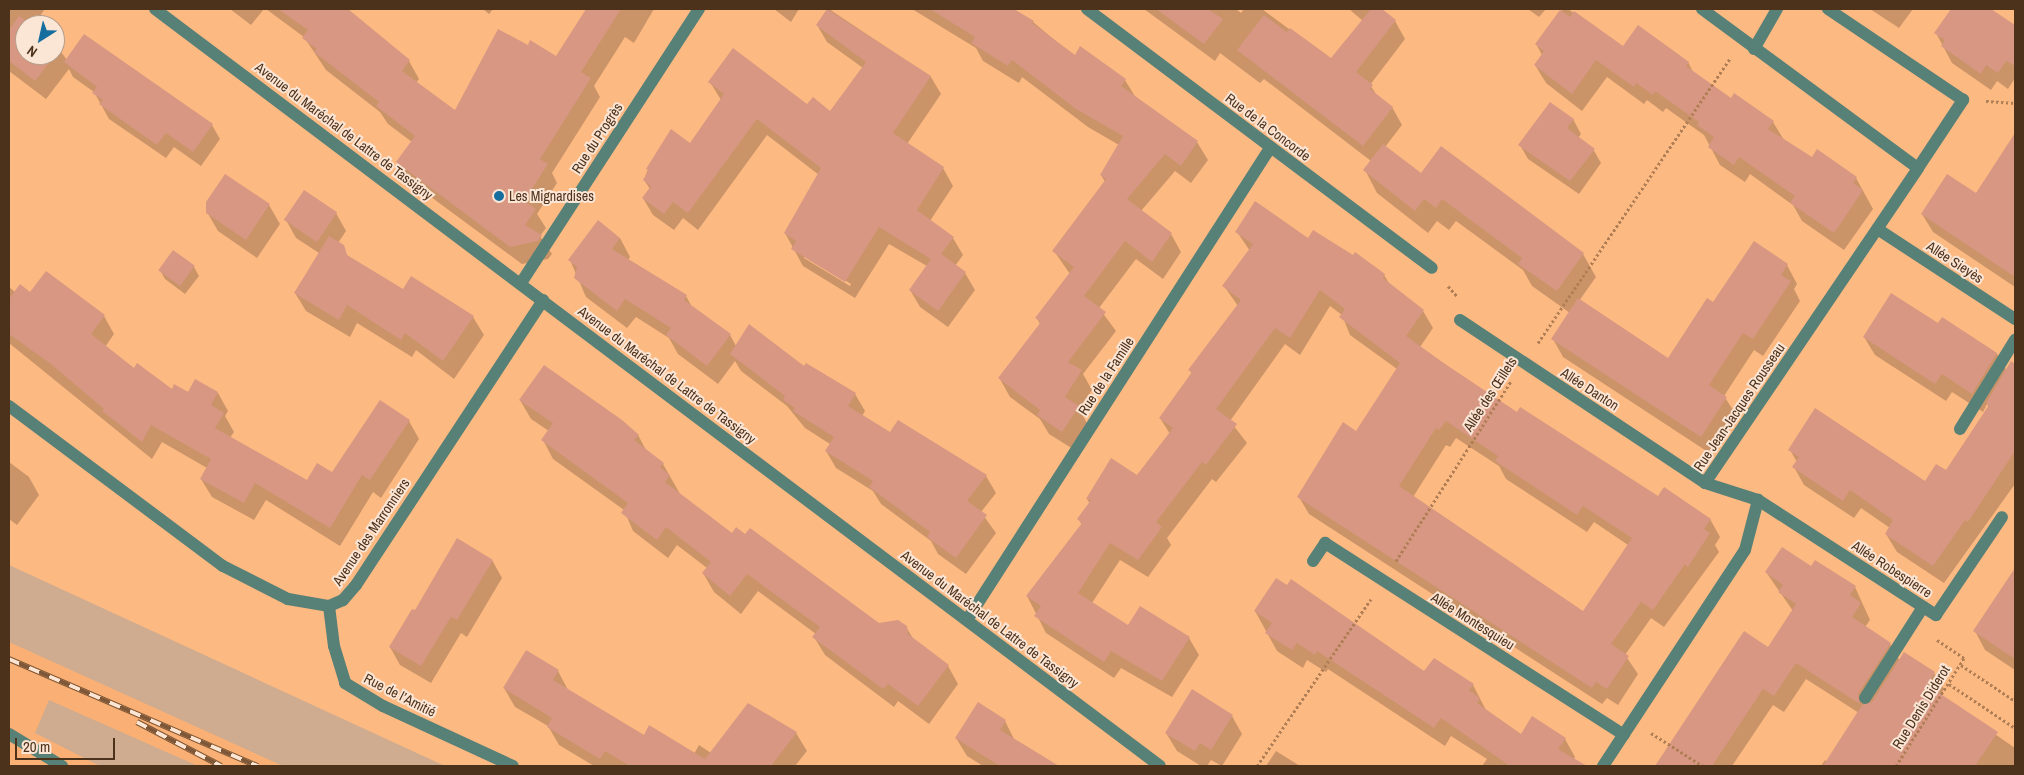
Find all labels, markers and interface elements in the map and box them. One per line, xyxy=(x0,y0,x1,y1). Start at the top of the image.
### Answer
north arrow xyxy=(15,15,65,65)
text: N xyxy=(23,42,41,61)
street label: Avenue du Maréchal de Lattre de Tassigny xyxy=(252,59,436,203)
street label: Rue de la Concorde xyxy=(1222,90,1314,164)
street label: Rue du Progrès xyxy=(568,100,626,176)
place label: Les Mignardises xyxy=(509,188,594,204)
marker: Les Mignardises xyxy=(493,190,505,202)
street label: Allée Sieyès xyxy=(1924,238,1986,286)
street label: Avenue du Maréchal de Lattre de Tassigny xyxy=(575,303,759,447)
street label: Rue de la Famille xyxy=(1075,334,1137,418)
street label: Rue Jean-Jacques Rousseau xyxy=(1690,340,1788,474)
street label: Allée des Œillets xyxy=(1460,354,1520,434)
street label: Allée Danton xyxy=(1558,364,1622,414)
street label: Avenue des Marronniers xyxy=(329,475,413,589)
street label: Allée Robespierre xyxy=(1849,537,1935,601)
street label: Avenue du Maréchal de Lattre de Tassigny xyxy=(898,547,1082,691)
street label: Allée Montesquieu xyxy=(1428,589,1518,653)
street label: Rue Denis Diderot xyxy=(1889,662,1953,752)
street label: Rue de l’Amitié xyxy=(361,670,439,720)
scale bar xyxy=(18,728,118,760)
text: 20 m xyxy=(23,736,50,757)

